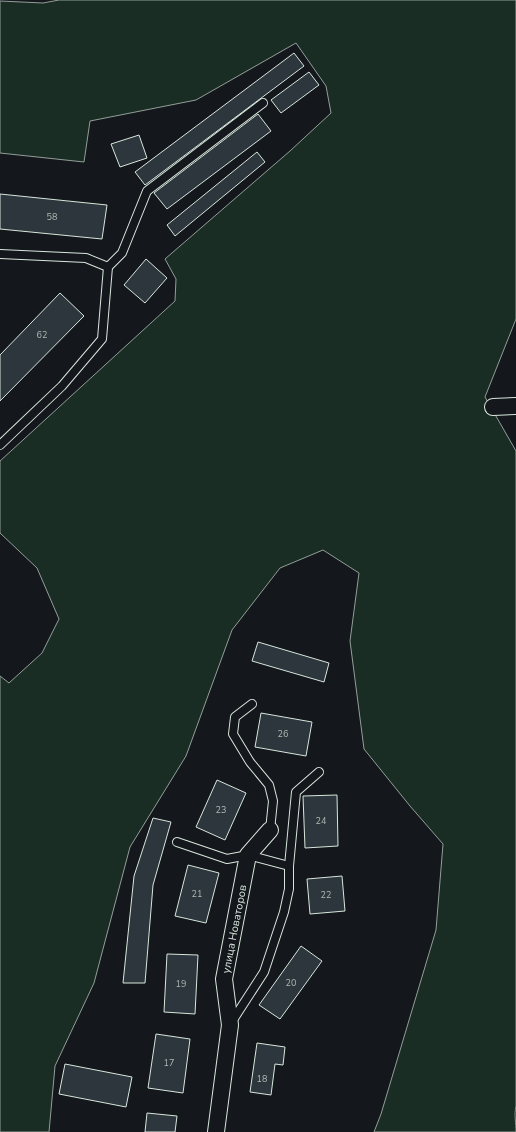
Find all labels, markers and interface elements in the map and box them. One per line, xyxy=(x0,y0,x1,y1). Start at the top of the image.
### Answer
house number: 58 xyxy=(47,211,57,223)
house number: 62 xyxy=(37,329,47,341)
house number: 26 xyxy=(278,728,288,740)
house number: 23 xyxy=(216,804,226,816)
house number: 24 xyxy=(316,815,327,827)
street label: улица Новаторов xyxy=(219,884,250,975)
house number: 21 xyxy=(192,888,202,900)
house number: 22 xyxy=(321,889,331,901)
house number: 20 xyxy=(286,977,296,989)
house number: 19 xyxy=(176,978,186,990)
house number: 17 xyxy=(164,1057,174,1069)
house number: 18 xyxy=(257,1073,267,1085)

